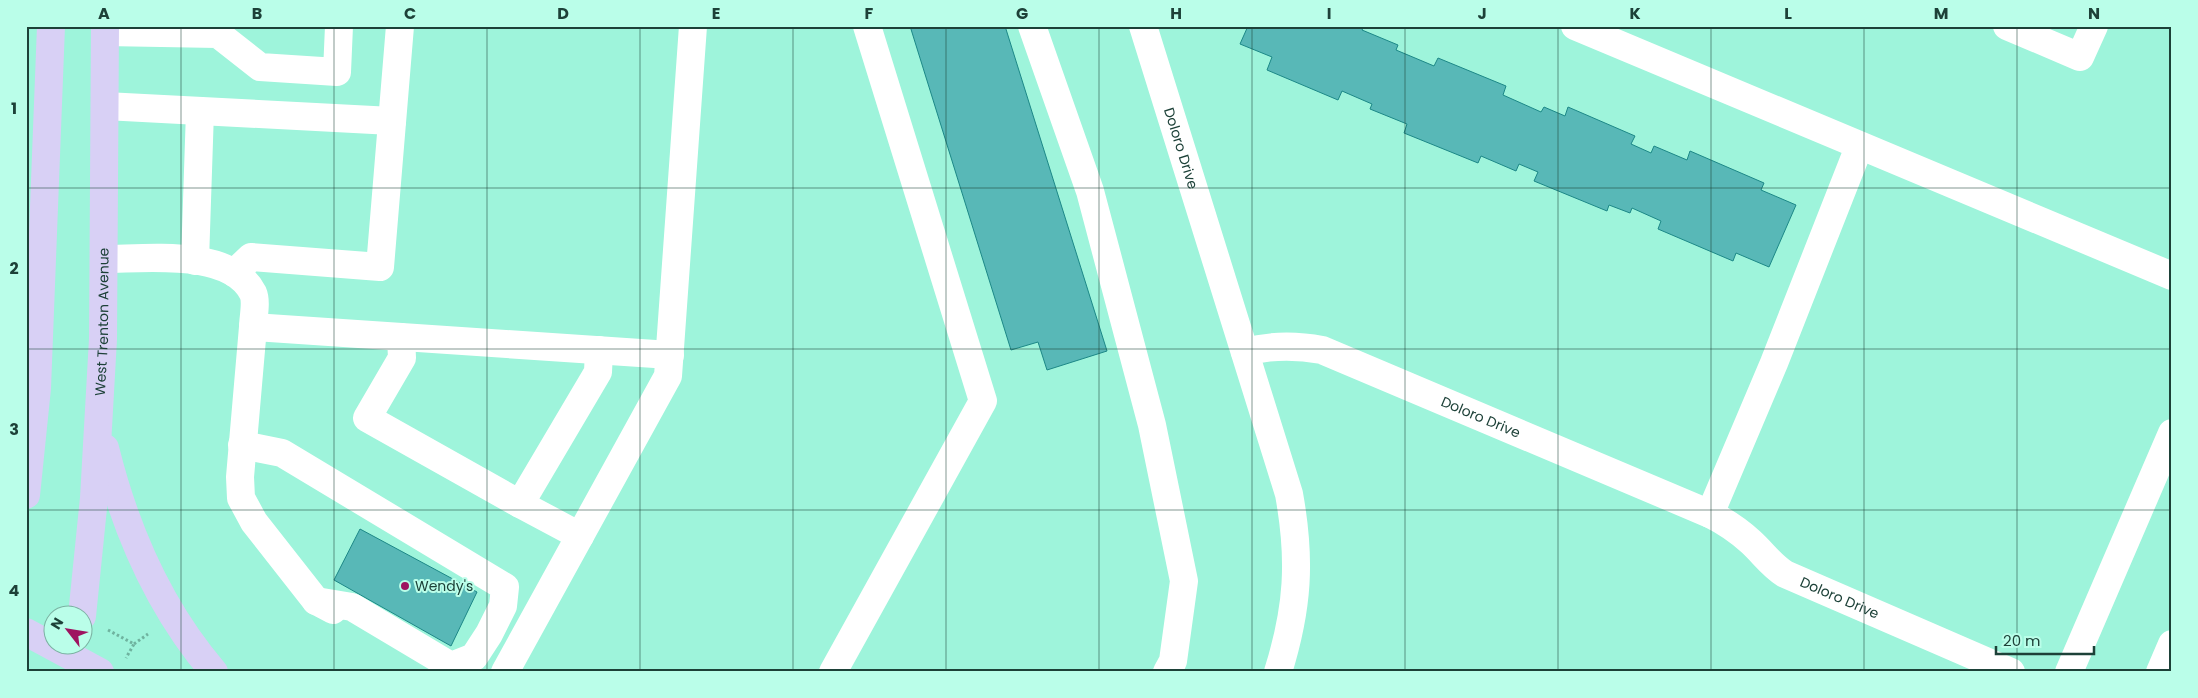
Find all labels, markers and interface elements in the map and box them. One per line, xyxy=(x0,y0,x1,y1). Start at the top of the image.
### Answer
text: A xyxy=(98,2,110,25)
text: B xyxy=(252,2,262,25)
text: C xyxy=(404,2,416,25)
text: D xyxy=(557,2,569,25)
text: E xyxy=(712,2,720,25)
text: F xyxy=(865,2,874,25)
text: G xyxy=(1016,2,1028,25)
text: H xyxy=(1170,2,1182,25)
text: I xyxy=(1327,2,1331,25)
text: J xyxy=(1477,2,1487,25)
text: K xyxy=(1629,2,1641,25)
text: L xyxy=(1784,2,1792,25)
text: M xyxy=(1934,2,1948,25)
text: N xyxy=(2088,2,2100,25)
text: 1 xyxy=(11,97,17,120)
street label: Doloro Drive xyxy=(1159,105,1203,192)
street label: West Trenton Avenue xyxy=(90,247,114,397)
text: 2 xyxy=(9,257,19,280)
street label: Doloro Drive xyxy=(1438,391,1524,443)
text: 3 xyxy=(9,418,19,441)
street label: Doloro Drive xyxy=(1797,572,1883,624)
place label: Wendy's xyxy=(415,576,473,596)
text: 4 xyxy=(9,579,20,602)
marker: Wendy's xyxy=(399,580,411,592)
north arrow xyxy=(42,606,92,656)
text: N xyxy=(46,614,68,633)
scale bar xyxy=(1996,623,2093,655)
text: 20 m xyxy=(2003,630,2041,651)

